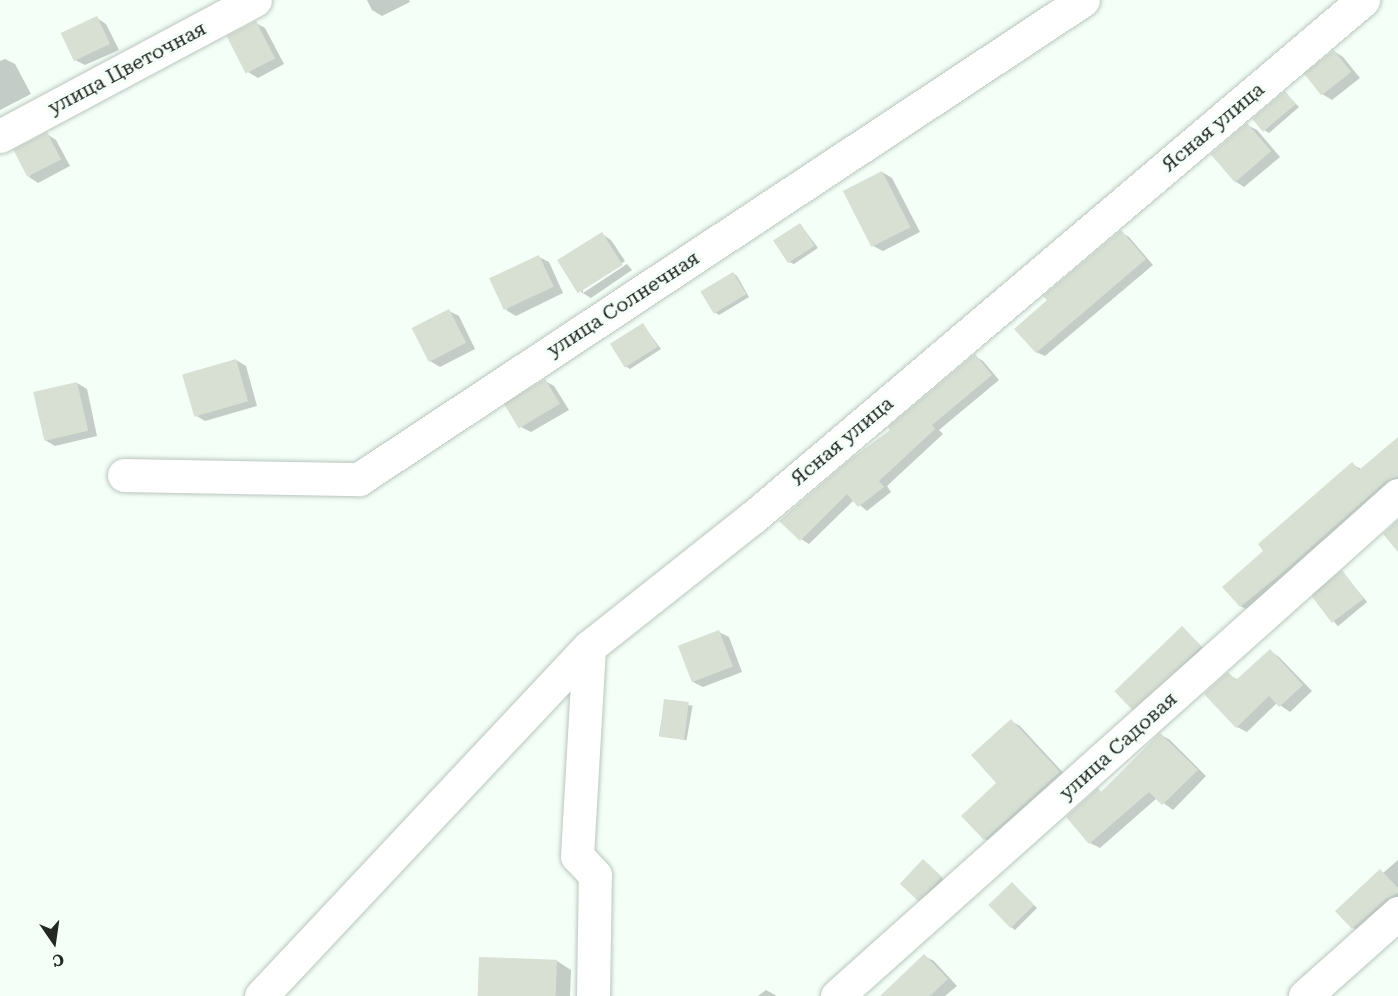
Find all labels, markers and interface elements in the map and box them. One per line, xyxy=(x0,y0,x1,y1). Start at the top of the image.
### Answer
street label: улица Цветочная xyxy=(44,16,210,120)
street label: Ясная улица xyxy=(1157,77,1269,177)
street label: улица Солнечная xyxy=(542,246,704,362)
street label: Ясная улица xyxy=(786,391,898,491)
street label: улица Садовая xyxy=(1054,687,1182,805)
north arrow xyxy=(24,912,84,972)
text: С xyxy=(51,950,66,971)

